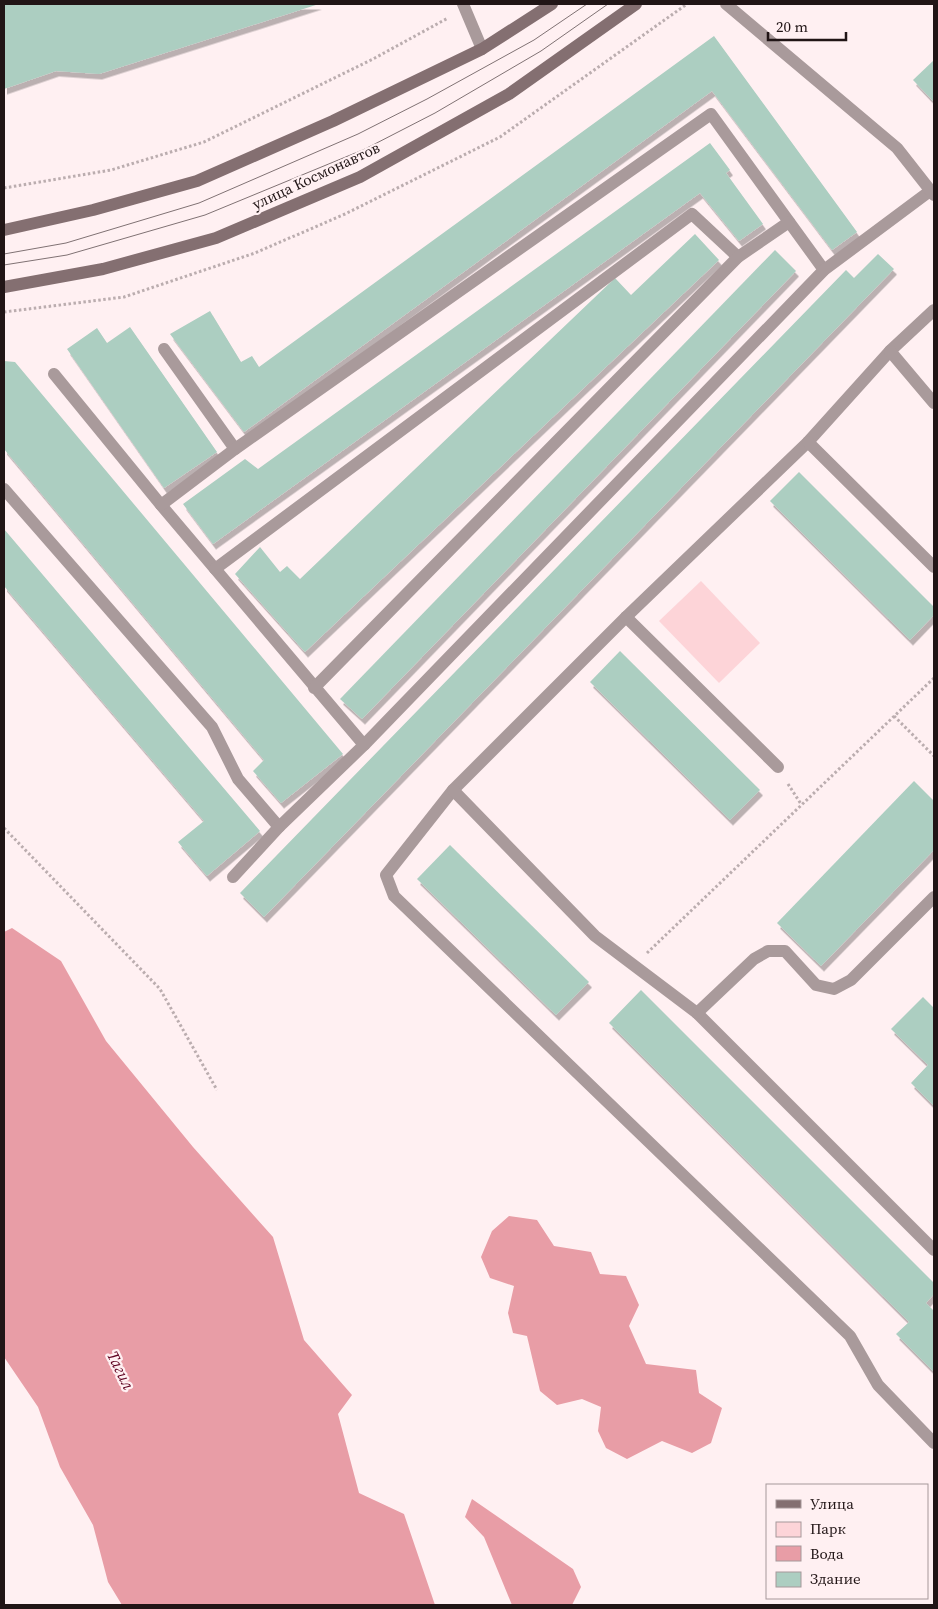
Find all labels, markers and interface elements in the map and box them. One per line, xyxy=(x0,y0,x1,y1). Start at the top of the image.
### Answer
scale bar xyxy=(768,10,846,42)
text: 20 m xyxy=(776,16,808,37)
street label: улица Космонавтов xyxy=(249,137,383,214)
water label: Тагил xyxy=(102,1347,140,1393)
legend xyxy=(766,1484,928,1599)
text: Улица xyxy=(810,1493,854,1514)
text: Парк xyxy=(810,1518,846,1539)
text: Вода xyxy=(810,1543,844,1564)
text: Здание xyxy=(810,1568,861,1589)

